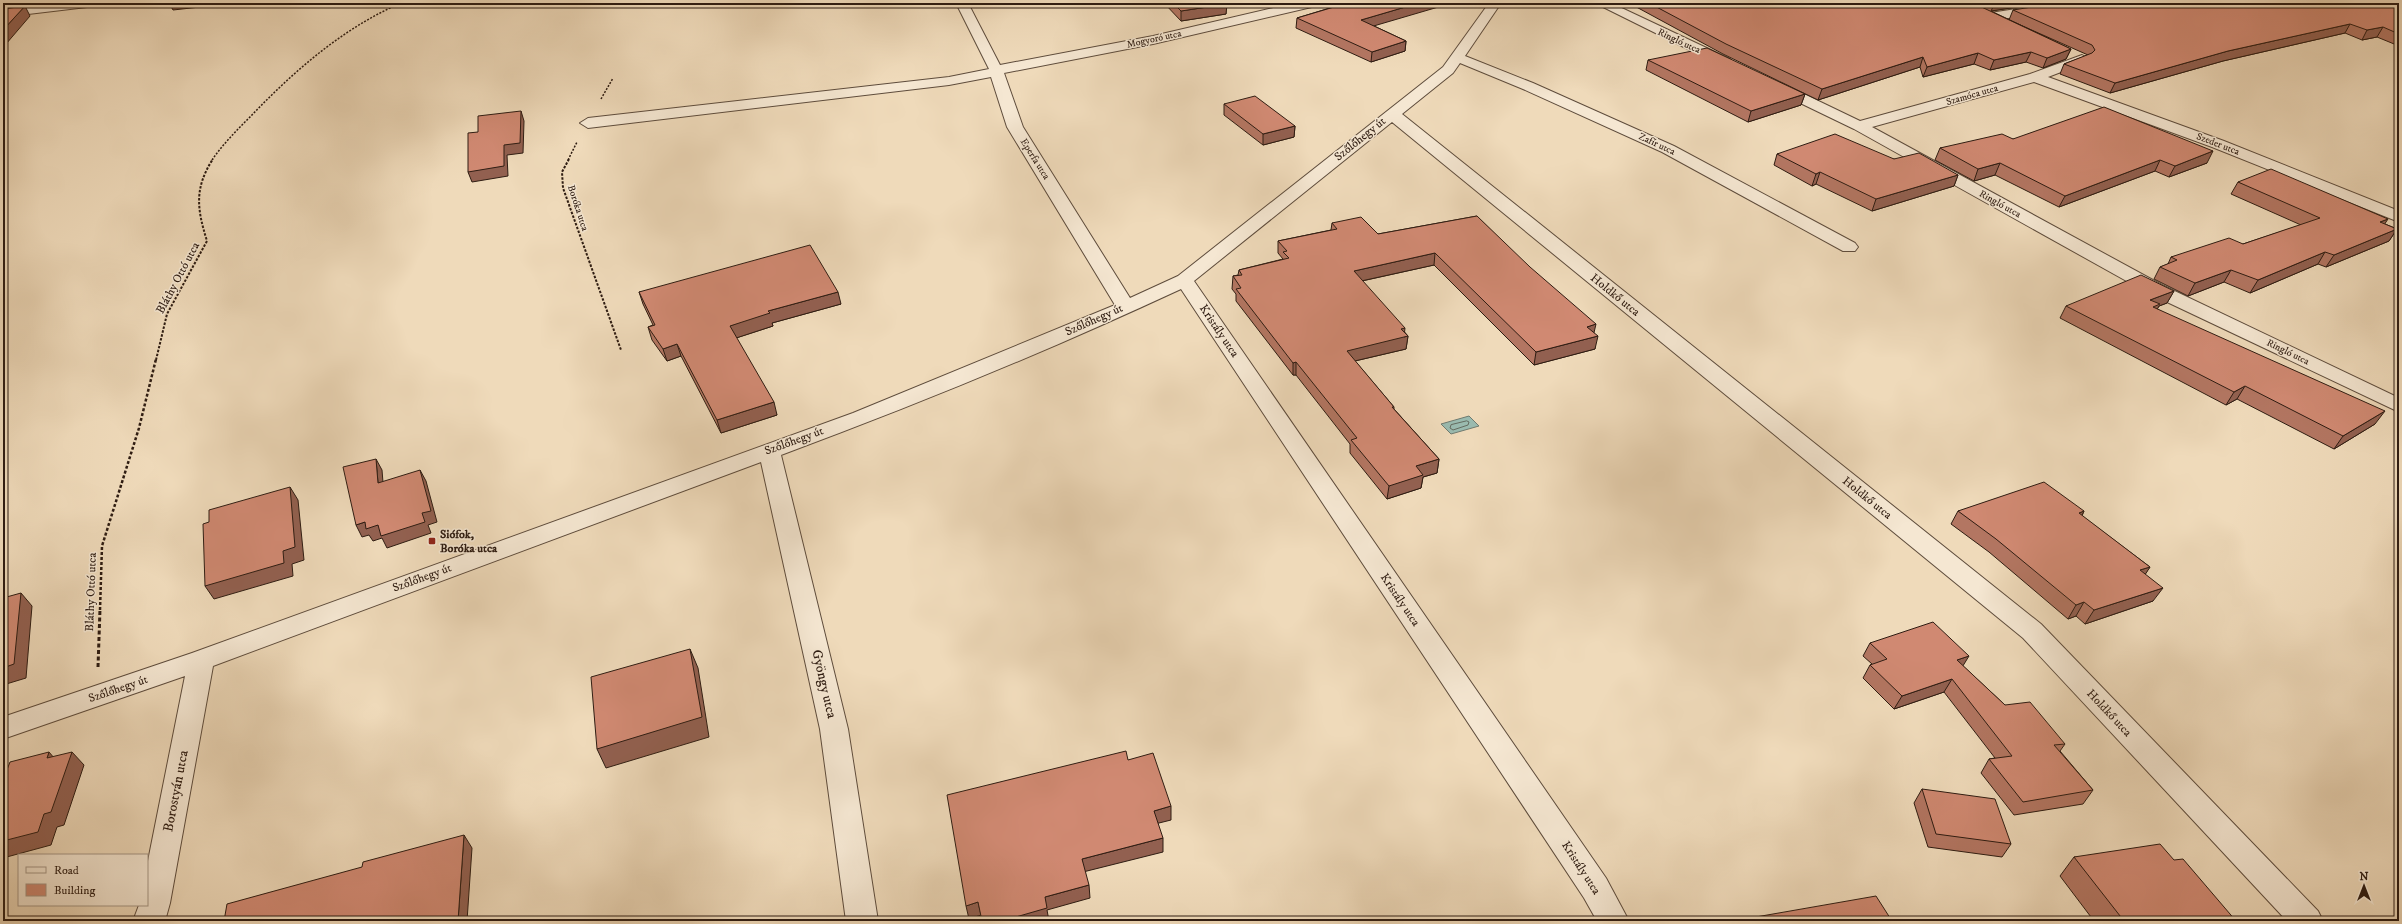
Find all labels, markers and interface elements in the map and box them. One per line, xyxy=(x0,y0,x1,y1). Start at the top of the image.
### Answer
street label: Ringló utca xyxy=(1656,26,1703,56)
street label: Mogyoró utca xyxy=(1126,27,1183,51)
street label: Szamóca utca xyxy=(1945,82,2000,108)
street label: Szőlőhegy út xyxy=(1331,114,1389,164)
street label: Zafír utca xyxy=(1637,130,1678,158)
street label: Szeder utca xyxy=(2195,130,2242,158)
street label: Eperfa utca xyxy=(1018,136,1053,182)
street label: Boróka utca xyxy=(565,183,591,233)
street label: Ringló utca xyxy=(1977,188,2024,221)
street label: Bláthy Ottó utca xyxy=(153,239,204,316)
street label: Holdkő utca xyxy=(1587,270,1644,320)
street label: Szőlőhegy út xyxy=(1063,301,1125,339)
street label: Kristály utca xyxy=(1196,302,1243,361)
street label: Ringló utca xyxy=(2265,337,2312,368)
street label: Szőlőhegy út xyxy=(762,423,826,459)
street label: Holdkő utca xyxy=(1839,473,1896,523)
place label: Siófok, Boróka utca xyxy=(440,527,498,556)
marker: Siófok, Boróka utca xyxy=(427,536,437,546)
street label: Bláthy Ottó utca xyxy=(82,551,100,632)
street label: Szőlőhegy út xyxy=(390,560,454,596)
street label: Kristály utca xyxy=(1377,571,1424,630)
street label: Gyöngy utca xyxy=(807,648,841,720)
street label: Szőlőhegy út xyxy=(86,672,150,706)
street label: Holdkő utca xyxy=(2083,686,2135,741)
street label: Borostyán utca xyxy=(159,749,193,833)
street label: Kristály utca xyxy=(1558,839,1604,898)
legend xyxy=(18,854,148,906)
text: Road xyxy=(54,863,79,878)
north arrow xyxy=(2344,866,2384,906)
text: N xyxy=(2359,870,2369,884)
text: Building xyxy=(54,883,95,898)

